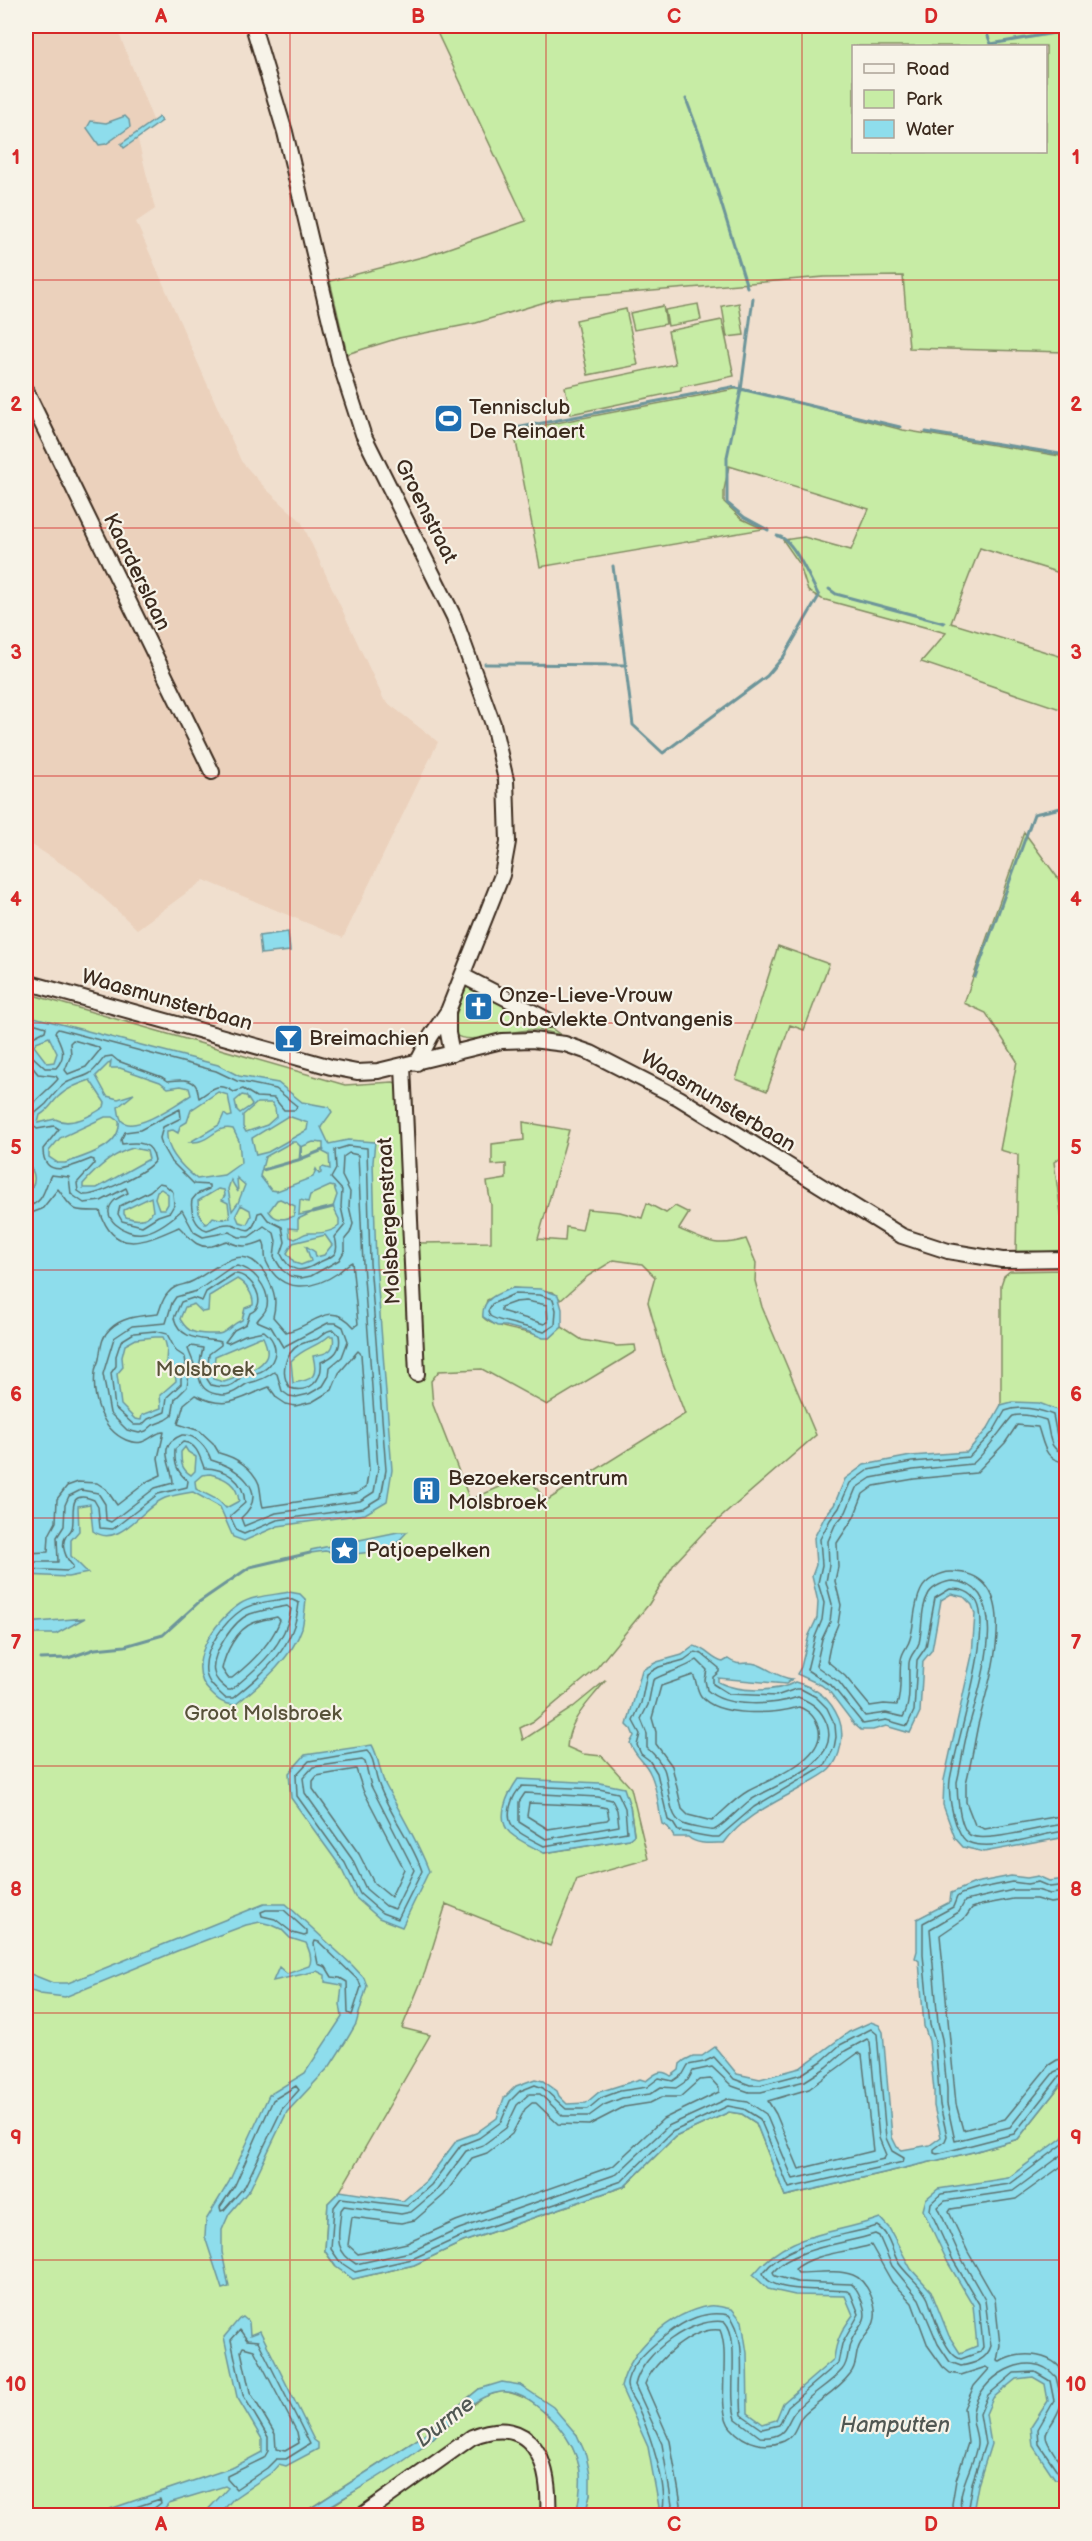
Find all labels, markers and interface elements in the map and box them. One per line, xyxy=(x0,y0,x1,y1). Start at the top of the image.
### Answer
text: A xyxy=(154,5,168,29)
text: B xyxy=(411,5,425,29)
text: C xyxy=(667,5,681,29)
text: D xyxy=(924,5,938,29)
legend xyxy=(852,45,1047,153)
text: Road xyxy=(906,59,950,80)
text: Park xyxy=(906,89,942,110)
text: Water xyxy=(906,119,954,140)
text: 1 xyxy=(12,146,20,170)
text: 1 xyxy=(1072,146,1080,170)
text: 2 xyxy=(10,393,22,417)
text: 2 xyxy=(1070,393,1082,417)
place label: Tennisclub De Reinaert xyxy=(469,395,585,444)
sports icon: Tennisclub De Reinaert xyxy=(432,403,464,435)
street label: Groenstraat xyxy=(389,455,463,568)
street label: Kaarderslaan xyxy=(98,510,176,634)
text: 3 xyxy=(10,641,22,665)
text: 3 xyxy=(1070,641,1082,665)
text: 4 xyxy=(10,888,22,912)
text: 4 xyxy=(1070,888,1082,912)
street label: Waasmunsterbaan xyxy=(79,964,255,1036)
place label: Onze-Lieve-Vrouw Onbevlekte Ontvangenis xyxy=(499,983,733,1032)
church icon: Onze-Lieve-Vrouw Onbevlekte Ontvangenis xyxy=(462,991,494,1023)
bar icon: Breimachien xyxy=(272,1022,304,1054)
place label: Breimachien xyxy=(309,1026,429,1051)
street label: Waasmunsterbaan xyxy=(636,1045,800,1157)
text: 5 xyxy=(10,1136,22,1160)
street label: Molsbergenstraat xyxy=(372,1136,406,1305)
text: 5 xyxy=(1070,1136,1082,1160)
park label: Molsbroek xyxy=(156,1357,255,1382)
text: 6 xyxy=(10,1383,22,1407)
text: 6 xyxy=(1070,1383,1082,1407)
place label: Bezoekerscentrum Molsbroek xyxy=(448,1466,628,1515)
building icon: Bezoekerscentrum Molsbroek xyxy=(411,1474,443,1506)
place icon: Patjoepelken xyxy=(329,1534,361,1566)
place label: Patjoepelken xyxy=(366,1538,490,1563)
text: 7 xyxy=(10,1631,22,1655)
text: 7 xyxy=(1070,1631,1082,1655)
park label: Groot Molsbroek xyxy=(184,1701,342,1726)
text: 8 xyxy=(10,1878,22,1902)
text: 8 xyxy=(1070,1878,1082,1902)
text: 9 xyxy=(10,2126,22,2150)
text: 9 xyxy=(1070,2126,1082,2150)
text: 10 xyxy=(6,2373,26,2397)
text: 10 xyxy=(1066,2373,1086,2397)
water label: Durme xyxy=(410,2391,480,2453)
water label: Hamputten xyxy=(840,2412,950,2439)
text: A xyxy=(154,2513,168,2537)
text: B xyxy=(411,2513,425,2537)
text: C xyxy=(667,2513,681,2537)
text: D xyxy=(924,2513,938,2537)

